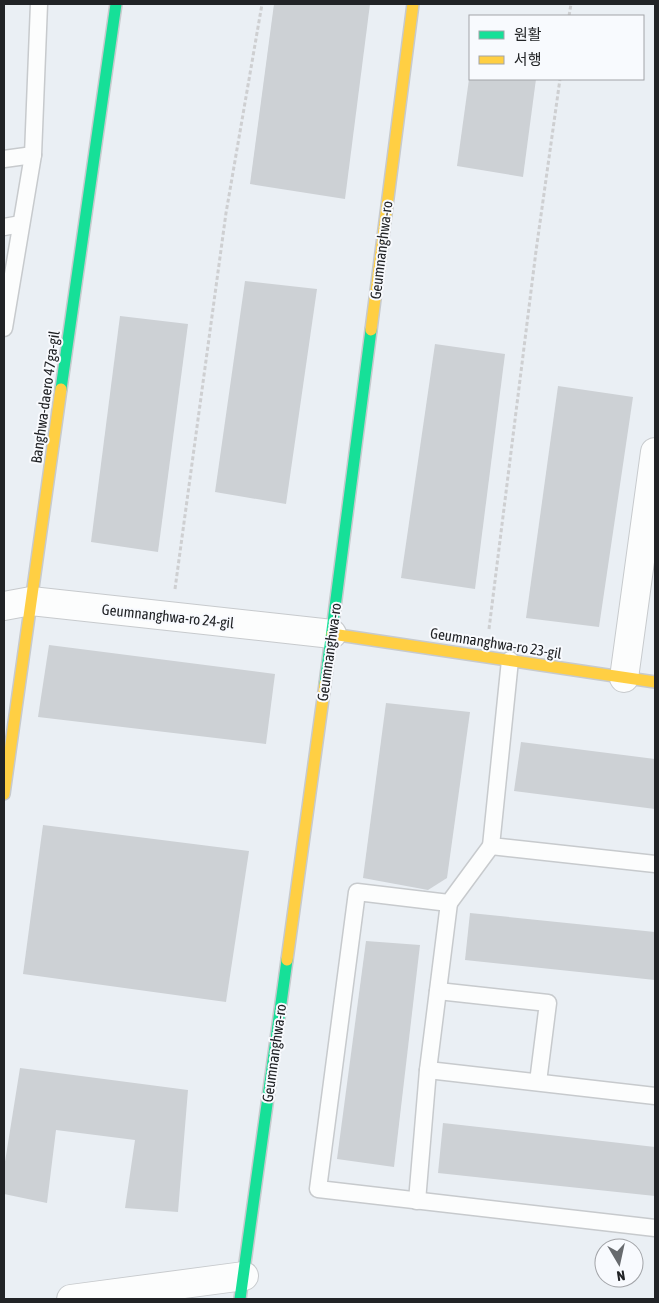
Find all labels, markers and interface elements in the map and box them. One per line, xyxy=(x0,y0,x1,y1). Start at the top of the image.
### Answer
legend xyxy=(469,15,644,80)
text: 원활 xyxy=(514,26,542,43)
text: 서행 xyxy=(514,51,542,68)
street label: Geumnanghwa-ro xyxy=(367,200,395,300)
street label: Banghwa-daero 47ga-gil xyxy=(27,330,63,464)
street label: Geumnanghwa-ro 24-gil xyxy=(101,601,235,631)
street label: Geumnanghwa-ro xyxy=(314,602,344,702)
street label: Geumnanghwa-ro 23-gil xyxy=(429,624,563,662)
street label: Geumnanghwa-ro xyxy=(259,1003,289,1103)
north arrow xyxy=(594,1238,644,1288)
text: N xyxy=(616,1267,626,1284)

